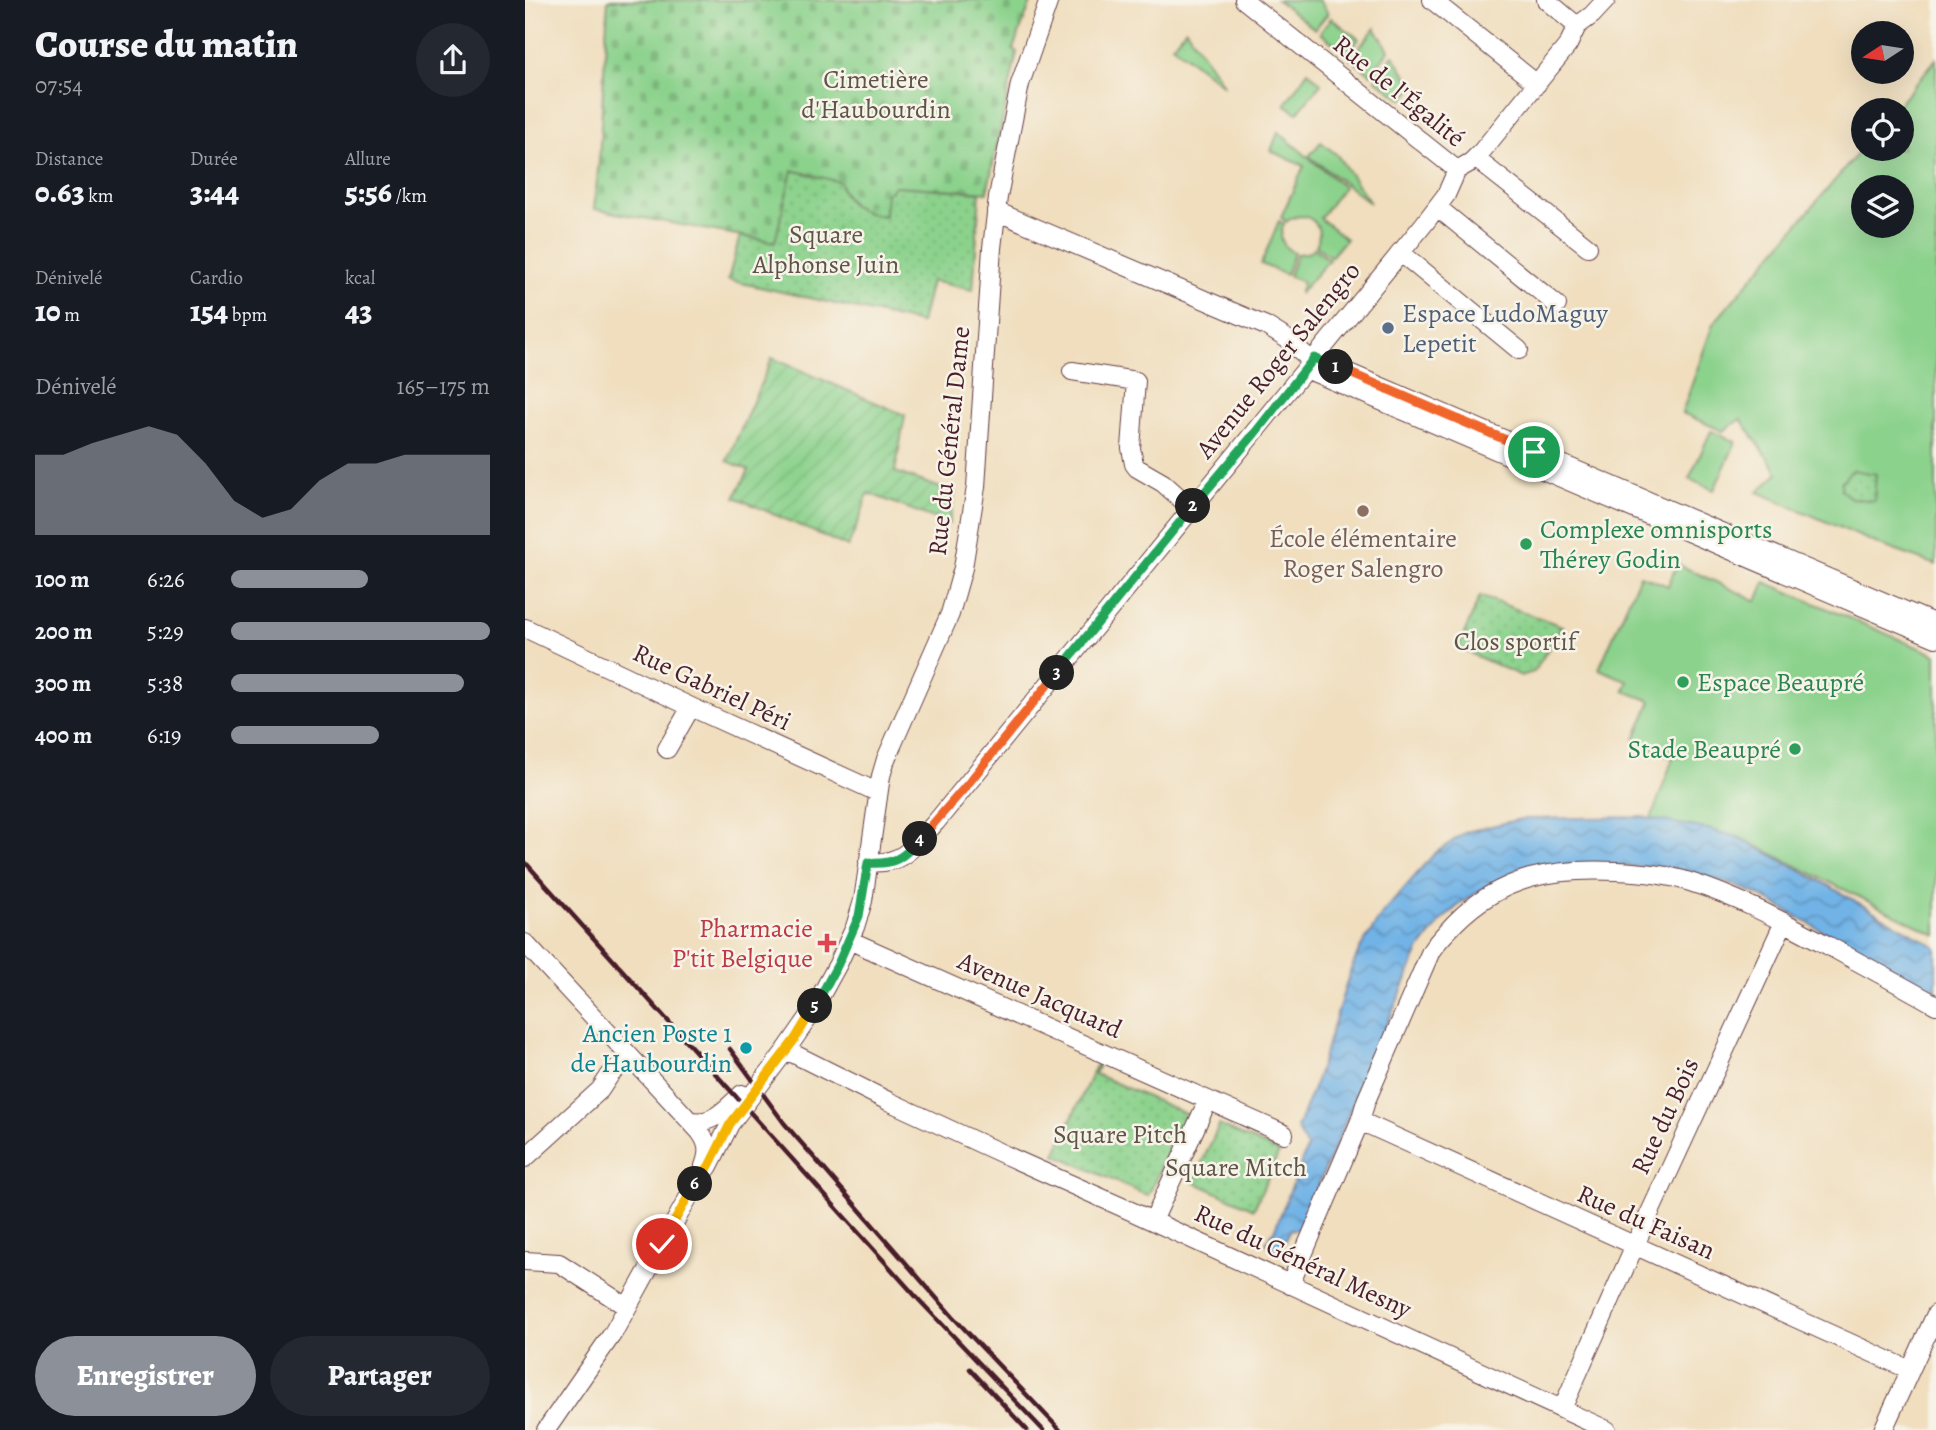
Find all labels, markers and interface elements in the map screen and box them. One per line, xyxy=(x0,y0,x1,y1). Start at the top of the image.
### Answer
text: Course du matin xyxy=(35,18,298,70)
north arrow xyxy=(1851,21,1915,84)
map controls xyxy=(1851,21,1914,238)
button: share xyxy=(416,23,490,97)
street label: Rue de l'Égalité xyxy=(1326,27,1472,155)
park label: Cimetière d'Haubourdin xyxy=(801,62,951,127)
text: 07:54 xyxy=(35,70,83,101)
button: locate xyxy=(1851,98,1914,161)
text: Distance xyxy=(35,146,103,172)
text: Durée xyxy=(190,146,238,172)
text: Allure xyxy=(345,146,391,172)
text: 0.63 xyxy=(35,172,85,212)
text: 3:44 xyxy=(190,172,239,212)
text: 5:56 xyxy=(345,172,392,212)
button: layers xyxy=(1851,175,1914,238)
text: km xyxy=(85,183,114,209)
text: /km xyxy=(392,183,427,209)
park label: Square Alphonse Juin xyxy=(752,217,899,282)
street label: Avenue Roger Salengro xyxy=(1187,254,1368,466)
text: Dénivelé xyxy=(35,265,102,291)
text: Cardio xyxy=(190,265,243,291)
text: kcal xyxy=(345,265,375,291)
text: 10 xyxy=(35,291,61,331)
text: 154 xyxy=(190,291,228,331)
text: 43 xyxy=(345,291,373,331)
place label: Espace LudoMaguy Lepetit xyxy=(1402,296,1608,361)
text: m xyxy=(61,302,80,328)
text: bpm xyxy=(228,302,267,328)
marker: Espace LudoMaguy Lepetit xyxy=(1380,320,1396,336)
street label: Rue du Général Dame xyxy=(920,325,978,557)
pin: 1 xyxy=(1319,350,1353,384)
text: 1 xyxy=(1332,353,1339,379)
text: Dénivelé xyxy=(35,371,117,402)
text: 165–175 m xyxy=(397,371,490,402)
pin xyxy=(1504,422,1564,482)
icon: arrive xyxy=(1515,433,1553,471)
pin: 2 xyxy=(1175,489,1211,524)
text: 2 xyxy=(1188,492,1197,518)
marker: École élémentaire Roger Salengro xyxy=(1355,503,1371,519)
place label: Complexe omnisports Thérey Godin xyxy=(1540,512,1772,577)
place label: École élémentaire Roger Salengro xyxy=(1269,521,1457,586)
marker: Complexe omnisports Thérey Godin xyxy=(1518,536,1534,552)
text: 100 m xyxy=(35,564,90,595)
text: 6:26 xyxy=(147,564,185,595)
text: 200 m xyxy=(35,616,93,647)
text: 5:29 xyxy=(147,616,184,647)
park label: Clos sportif xyxy=(1454,624,1580,659)
street label: Rue Gabriel Péri xyxy=(627,635,797,739)
pin: 3 xyxy=(1039,656,1075,690)
text: 3 xyxy=(1052,659,1061,685)
place label: Espace Beaupré xyxy=(1697,665,1864,700)
text: 300 m xyxy=(35,668,91,699)
text: 5:38 xyxy=(147,668,183,699)
marker: Espace Beaupré xyxy=(1675,674,1691,690)
text: 400 m xyxy=(35,720,92,751)
text: 6:19 xyxy=(147,720,181,751)
place label: Stade Beaupré xyxy=(1628,732,1781,767)
marker: Stade Beaupré xyxy=(1787,741,1803,757)
pin: 4 xyxy=(903,822,937,856)
text: 4 xyxy=(915,825,924,851)
place label: Pharmacie P'tit Belgique xyxy=(672,911,813,976)
marker: Pharmacie P'tit Belgique xyxy=(819,935,835,951)
street label: Avenue Jacquard xyxy=(951,943,1128,1047)
pin: 5 xyxy=(797,988,833,1024)
text: 5 xyxy=(810,992,819,1018)
place label: Ancien Poste 1 de Haubourdin xyxy=(571,1016,732,1081)
marker: Ancien Poste 1 de Haubourdin xyxy=(738,1040,754,1056)
street label: Rue du Bois xyxy=(1623,1052,1707,1180)
park label: Square Pitch xyxy=(1053,1117,1187,1152)
park label: Square Mitch xyxy=(1165,1150,1307,1185)
pin: 6 xyxy=(677,1166,713,1202)
text: 6 xyxy=(690,1170,699,1196)
street label: Rue du Faisan xyxy=(1571,1176,1721,1268)
street label: Rue du Général Mesny xyxy=(1189,1195,1418,1327)
pin xyxy=(632,1214,692,1274)
icon: check xyxy=(643,1225,681,1263)
button: Enregistrer xyxy=(35,1336,256,1416)
button: Partager xyxy=(270,1336,490,1416)

